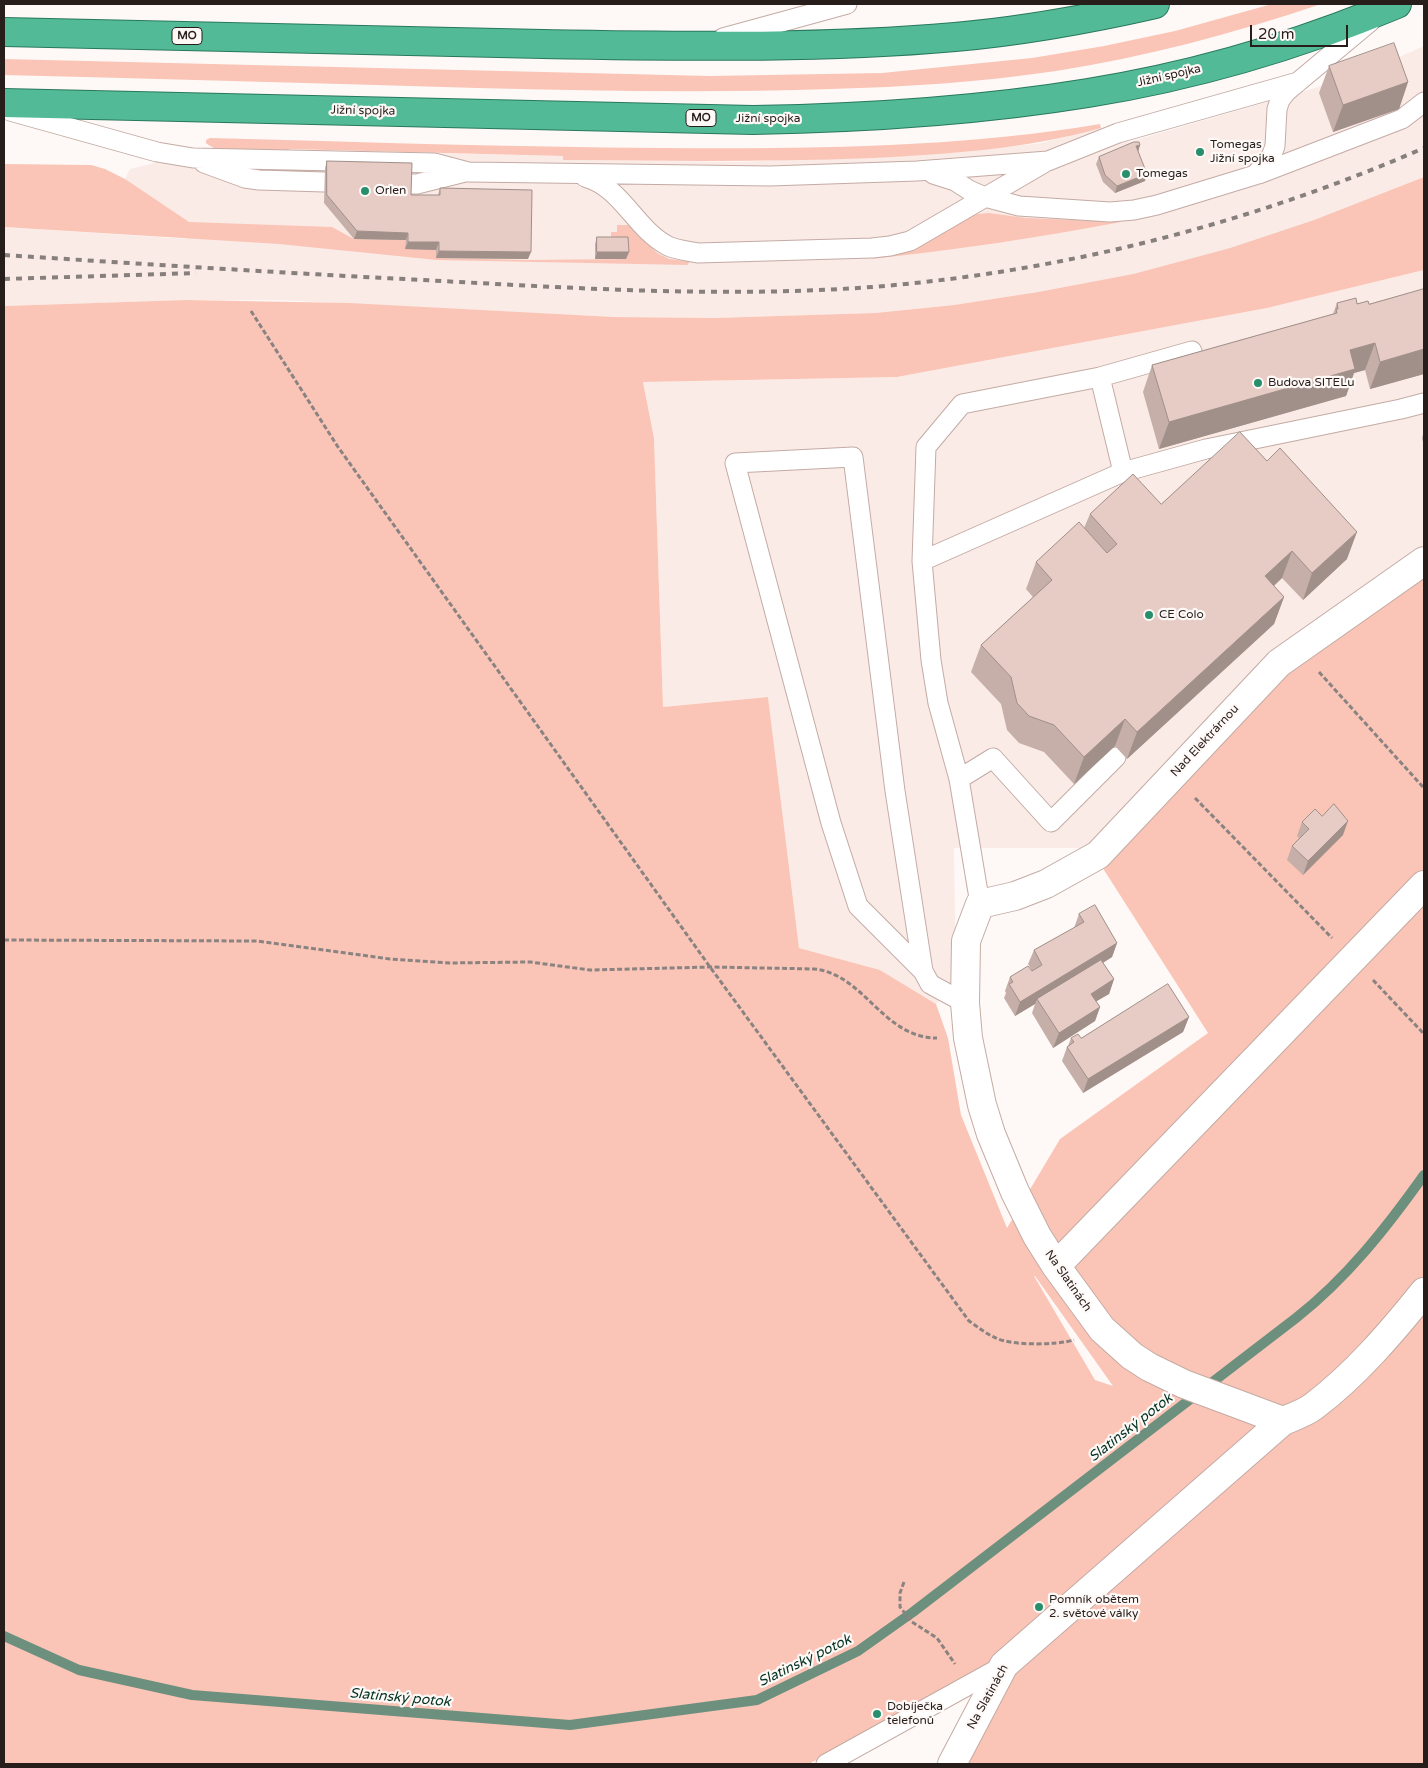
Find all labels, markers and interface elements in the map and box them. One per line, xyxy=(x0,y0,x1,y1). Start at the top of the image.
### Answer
scale bar xyxy=(1253,15,1350,47)
text: 20 m xyxy=(1258,25,1295,43)
road number: MO xyxy=(172,28,202,44)
street label: Jižní spojka xyxy=(1136,62,1202,90)
street label: Jižní spojka xyxy=(330,103,396,119)
road number: MO xyxy=(686,110,716,126)
street label: Jižní spojka xyxy=(736,112,800,126)
place label: Tomegas Jižní spojka xyxy=(1210,138,1275,166)
marker: Tomegas Jižní spojka xyxy=(1194,146,1206,158)
place label: Tomegas xyxy=(1136,167,1188,181)
marker: Tomegas xyxy=(1120,168,1132,180)
place label: Orlen xyxy=(375,184,406,198)
marker: Orlen xyxy=(359,185,371,197)
place label: Budova SITELu xyxy=(1268,376,1354,390)
marker: Budova SITELu xyxy=(1252,377,1264,389)
place label: CE Colo xyxy=(1159,608,1204,622)
marker: CE Colo xyxy=(1143,609,1155,621)
street label: Nad Elektrárnou xyxy=(1168,702,1242,780)
street label: Na Slatinách xyxy=(1042,1247,1094,1315)
water label: Slatinský potok xyxy=(1086,1390,1176,1466)
place label: Pomník obětem 2. světové války xyxy=(1049,1593,1139,1621)
marker: Pomník obětem 2. světové války xyxy=(1033,1601,1045,1613)
water label: Slatinský potok xyxy=(756,1631,854,1691)
street label: Na Slatinách xyxy=(964,1662,1012,1732)
water label: Slatinský potok xyxy=(349,1685,451,1711)
place label: Dobíječka telefonů xyxy=(887,1700,943,1728)
marker: Dobíječka telefonů xyxy=(871,1708,883,1720)

